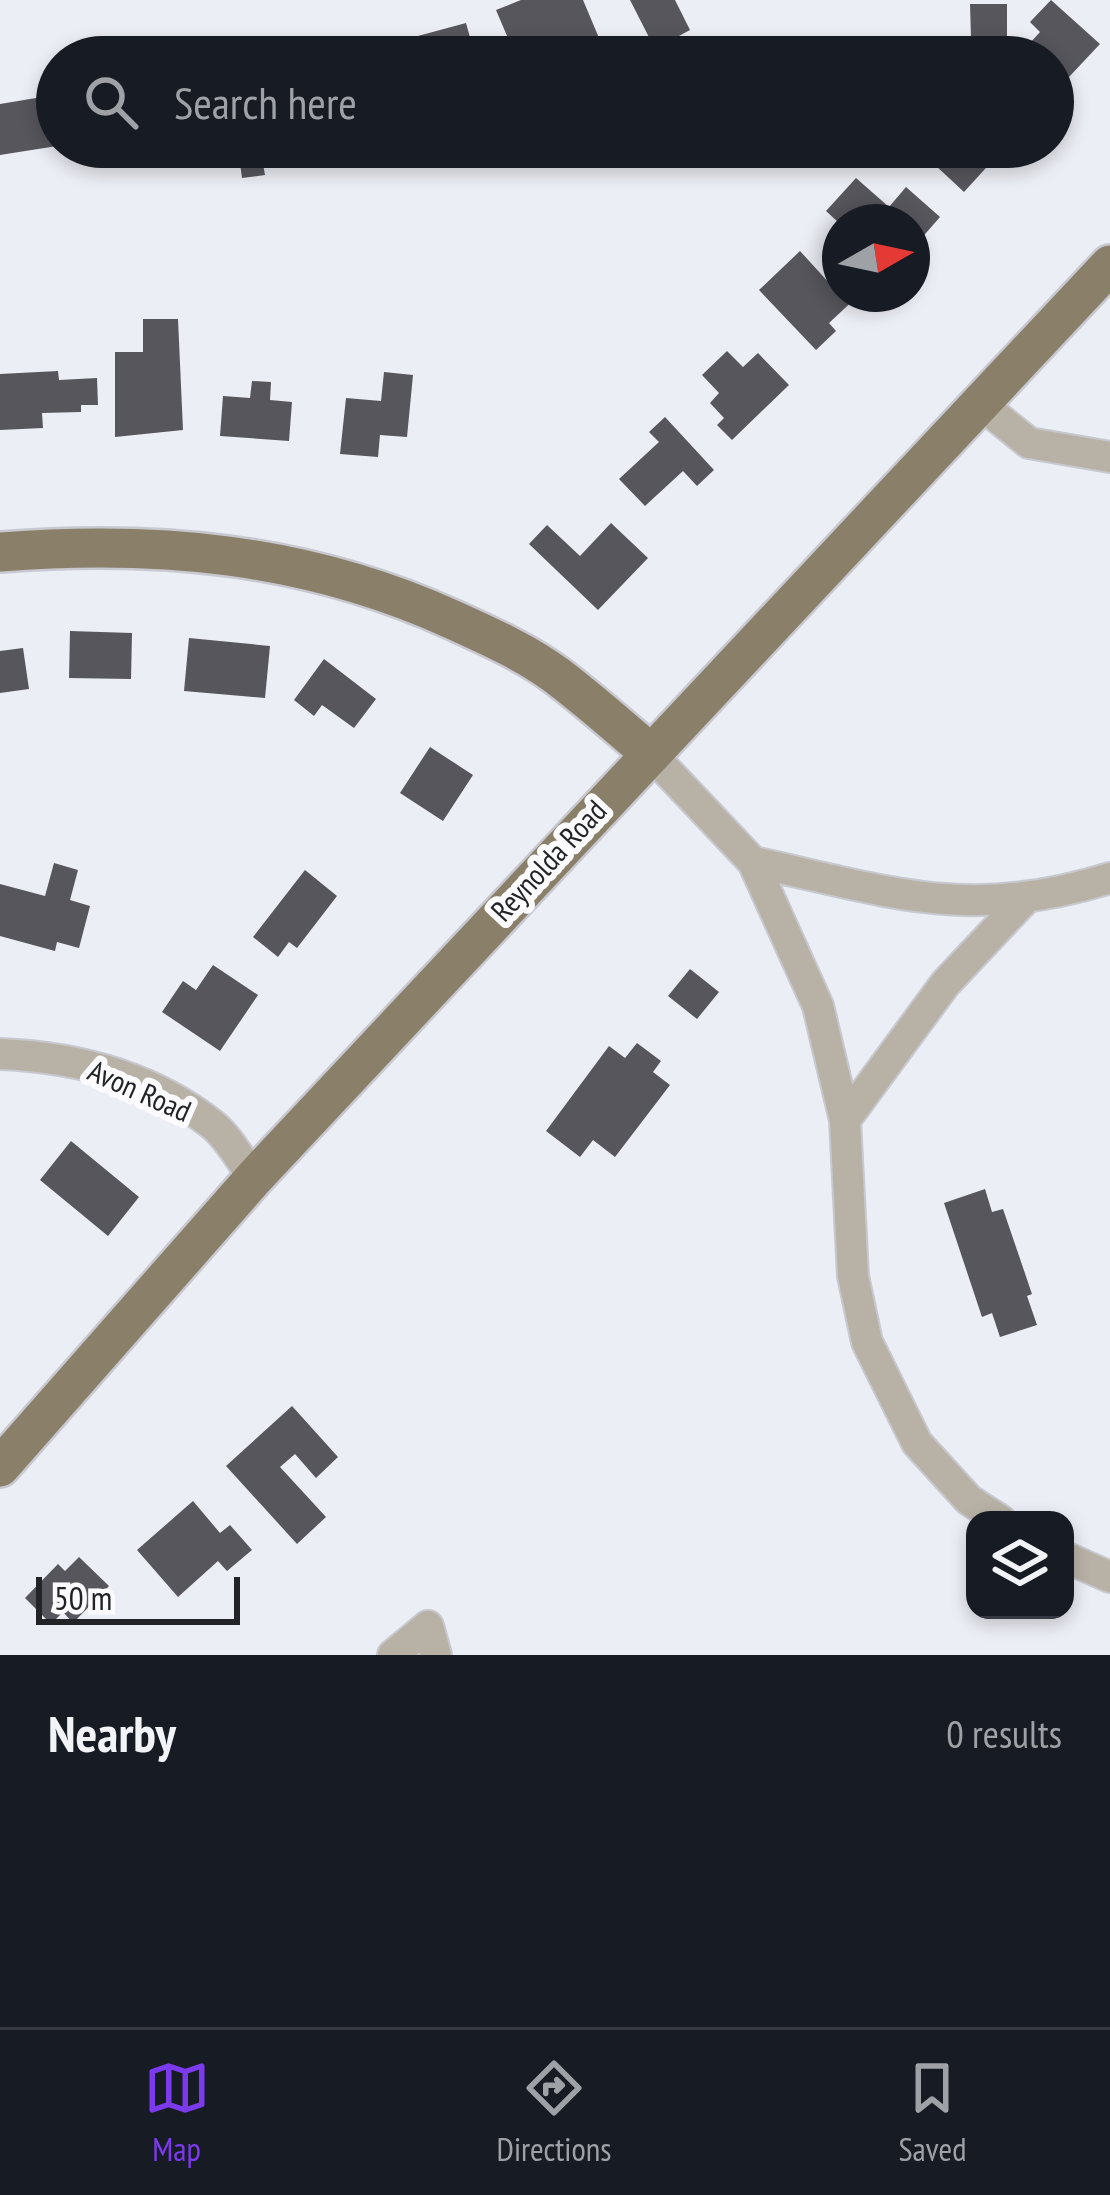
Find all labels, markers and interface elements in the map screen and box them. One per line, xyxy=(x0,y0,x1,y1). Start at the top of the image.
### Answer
search box xyxy=(36,36,1074,168)
icon: search xyxy=(78,69,144,135)
text: Search here xyxy=(174,73,357,131)
north arrow xyxy=(822,204,930,312)
street label: Reynolda Road xyxy=(482,791,614,929)
street label: Avon Road xyxy=(82,1050,198,1130)
map controls xyxy=(966,1511,1074,1619)
button: layers xyxy=(966,1511,1074,1619)
scale bar xyxy=(36,1571,240,1624)
text: 50 m xyxy=(54,1576,112,1619)
text: Nearby xyxy=(48,1700,176,1766)
text: 0 results xyxy=(946,1708,1062,1759)
tab: Map xyxy=(144,2055,210,2170)
tab: Directions xyxy=(497,2055,611,2170)
tab: Saved xyxy=(898,2055,966,2170)

